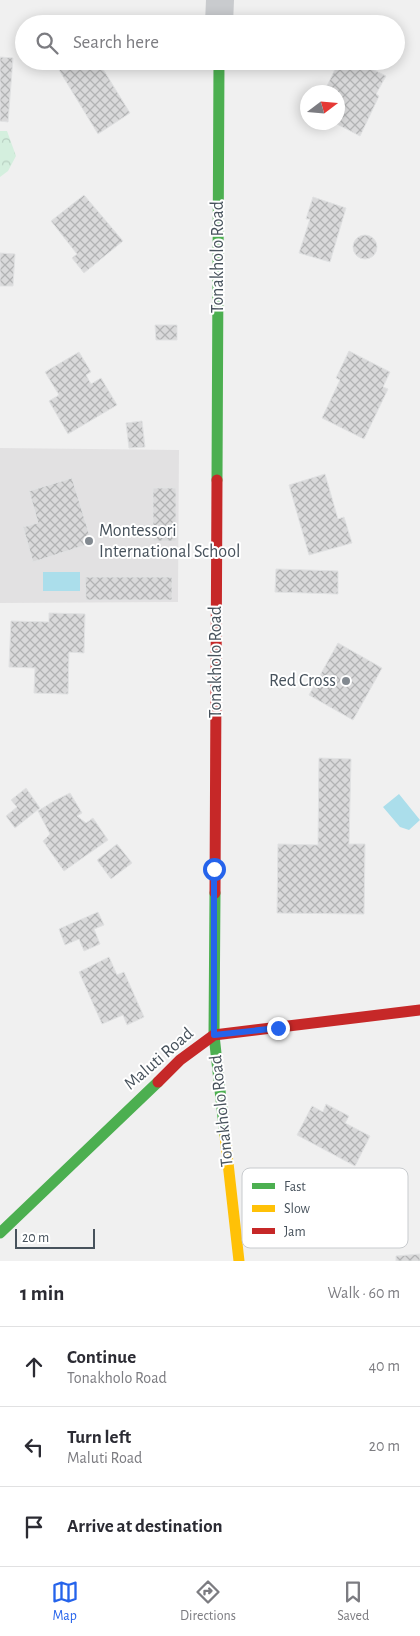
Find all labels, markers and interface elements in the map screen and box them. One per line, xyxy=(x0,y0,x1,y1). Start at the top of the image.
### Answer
search box xyxy=(15,15,405,70)
icon: search xyxy=(33,29,61,57)
text: Search here xyxy=(73,33,159,52)
north arrow xyxy=(300,85,345,130)
street label: Tonakholo Road xyxy=(209,201,227,313)
place label: Montessori International School xyxy=(99,522,240,561)
marker: Montessori International School xyxy=(83,535,95,547)
street label: Tonakholo Road xyxy=(207,606,225,718)
place label: Red Cross xyxy=(269,672,336,690)
marker: Red Cross xyxy=(340,675,352,687)
route start xyxy=(203,858,226,881)
route end xyxy=(267,1017,290,1040)
street label: Maluti Road xyxy=(121,1024,197,1094)
street label: Tonakholo Road xyxy=(207,1054,237,1168)
legend xyxy=(242,1168,408,1248)
text: Fast xyxy=(284,1180,306,1194)
text: Slow xyxy=(284,1202,311,1216)
text: Jam xyxy=(284,1225,306,1239)
scale bar xyxy=(15,1226,95,1249)
text: 20 m xyxy=(22,1231,49,1245)
text: 1 min xyxy=(20,1283,64,1304)
text: Walk · 60 m xyxy=(328,1285,400,1301)
text: Continue xyxy=(67,1348,136,1367)
icon: ahead xyxy=(20,1353,48,1381)
text: 40 m xyxy=(368,1358,400,1374)
text: Tonakholo Road xyxy=(67,1370,167,1386)
text: Turn left xyxy=(67,1428,131,1447)
icon: left xyxy=(20,1433,48,1461)
text: 20 m xyxy=(369,1438,400,1454)
text: Maluti Road xyxy=(67,1450,142,1466)
icon: arrive xyxy=(20,1513,48,1541)
text: Arrive at destination xyxy=(67,1517,223,1536)
tab: Map xyxy=(51,1578,79,1625)
tab: Directions xyxy=(180,1578,236,1625)
tab: Saved xyxy=(337,1578,369,1625)

